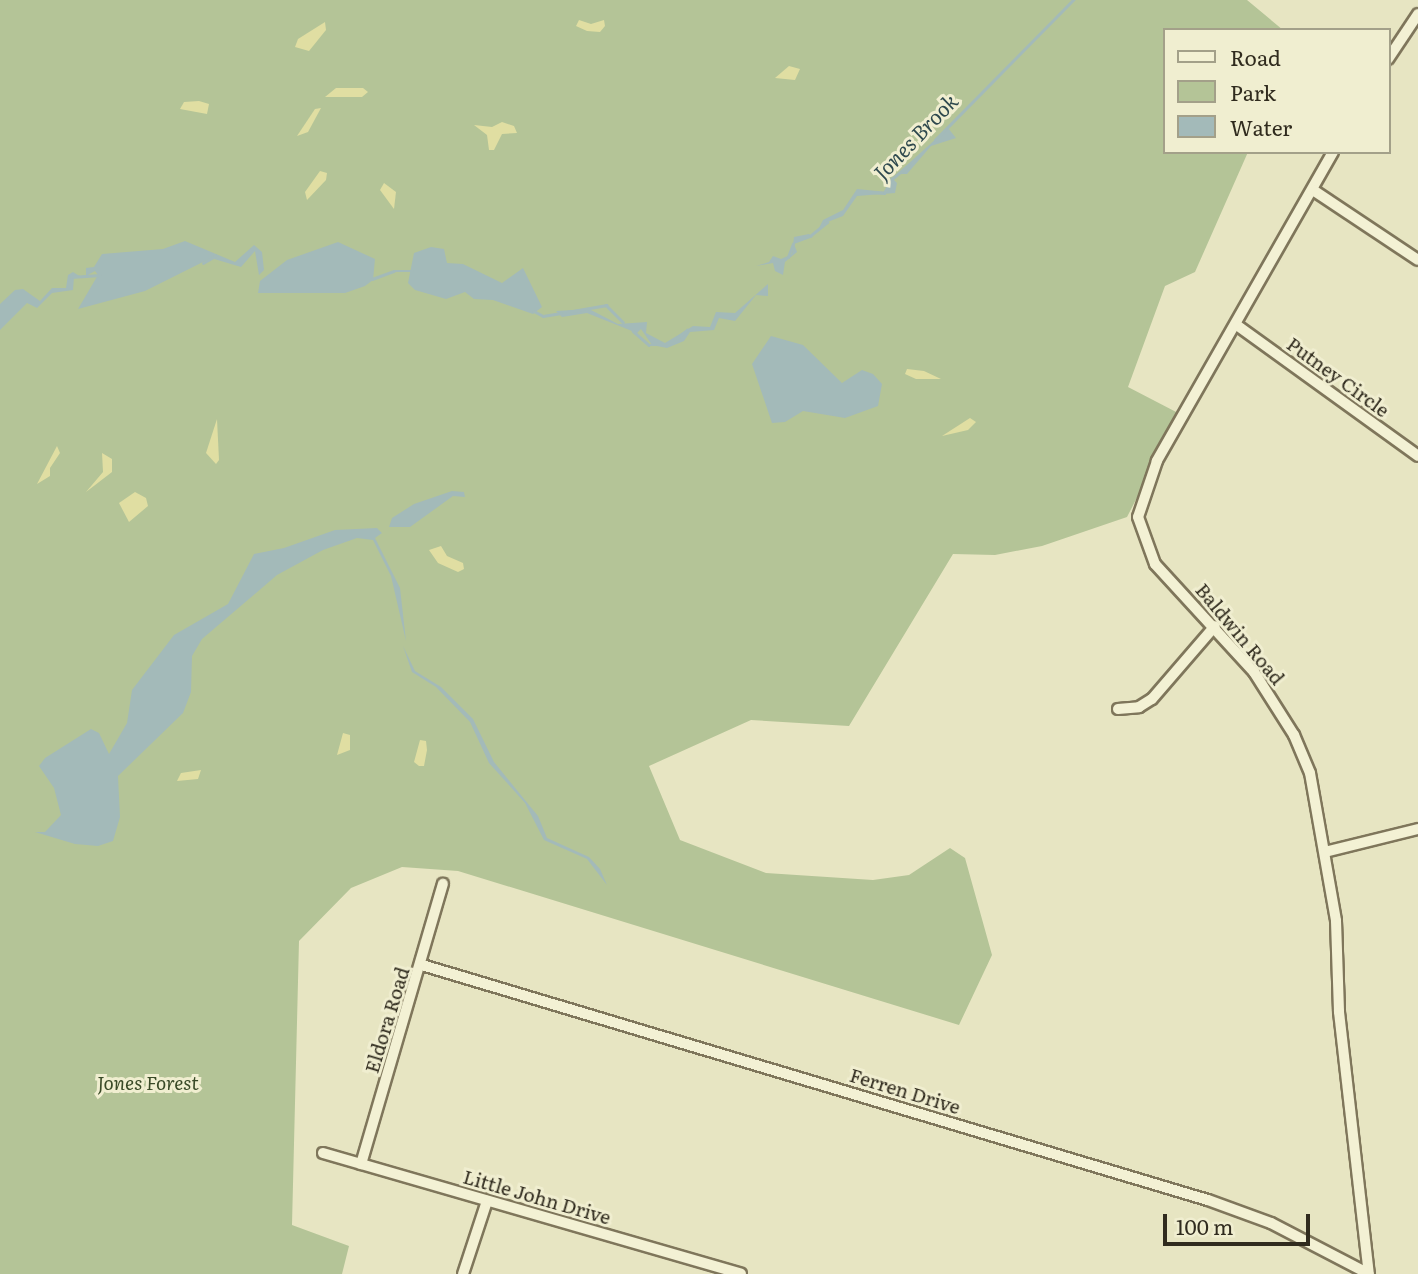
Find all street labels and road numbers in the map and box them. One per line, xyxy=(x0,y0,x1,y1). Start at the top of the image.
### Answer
street label: Putney Circle xyxy=(1282,332,1394,422)
street label: Baldwin Road xyxy=(1191,579,1289,689)
street label: Eldora Road xyxy=(360,964,414,1076)
street label: Ferren Drive xyxy=(847,1063,963,1119)
street label: Little John Drive xyxy=(461,1165,613,1229)

